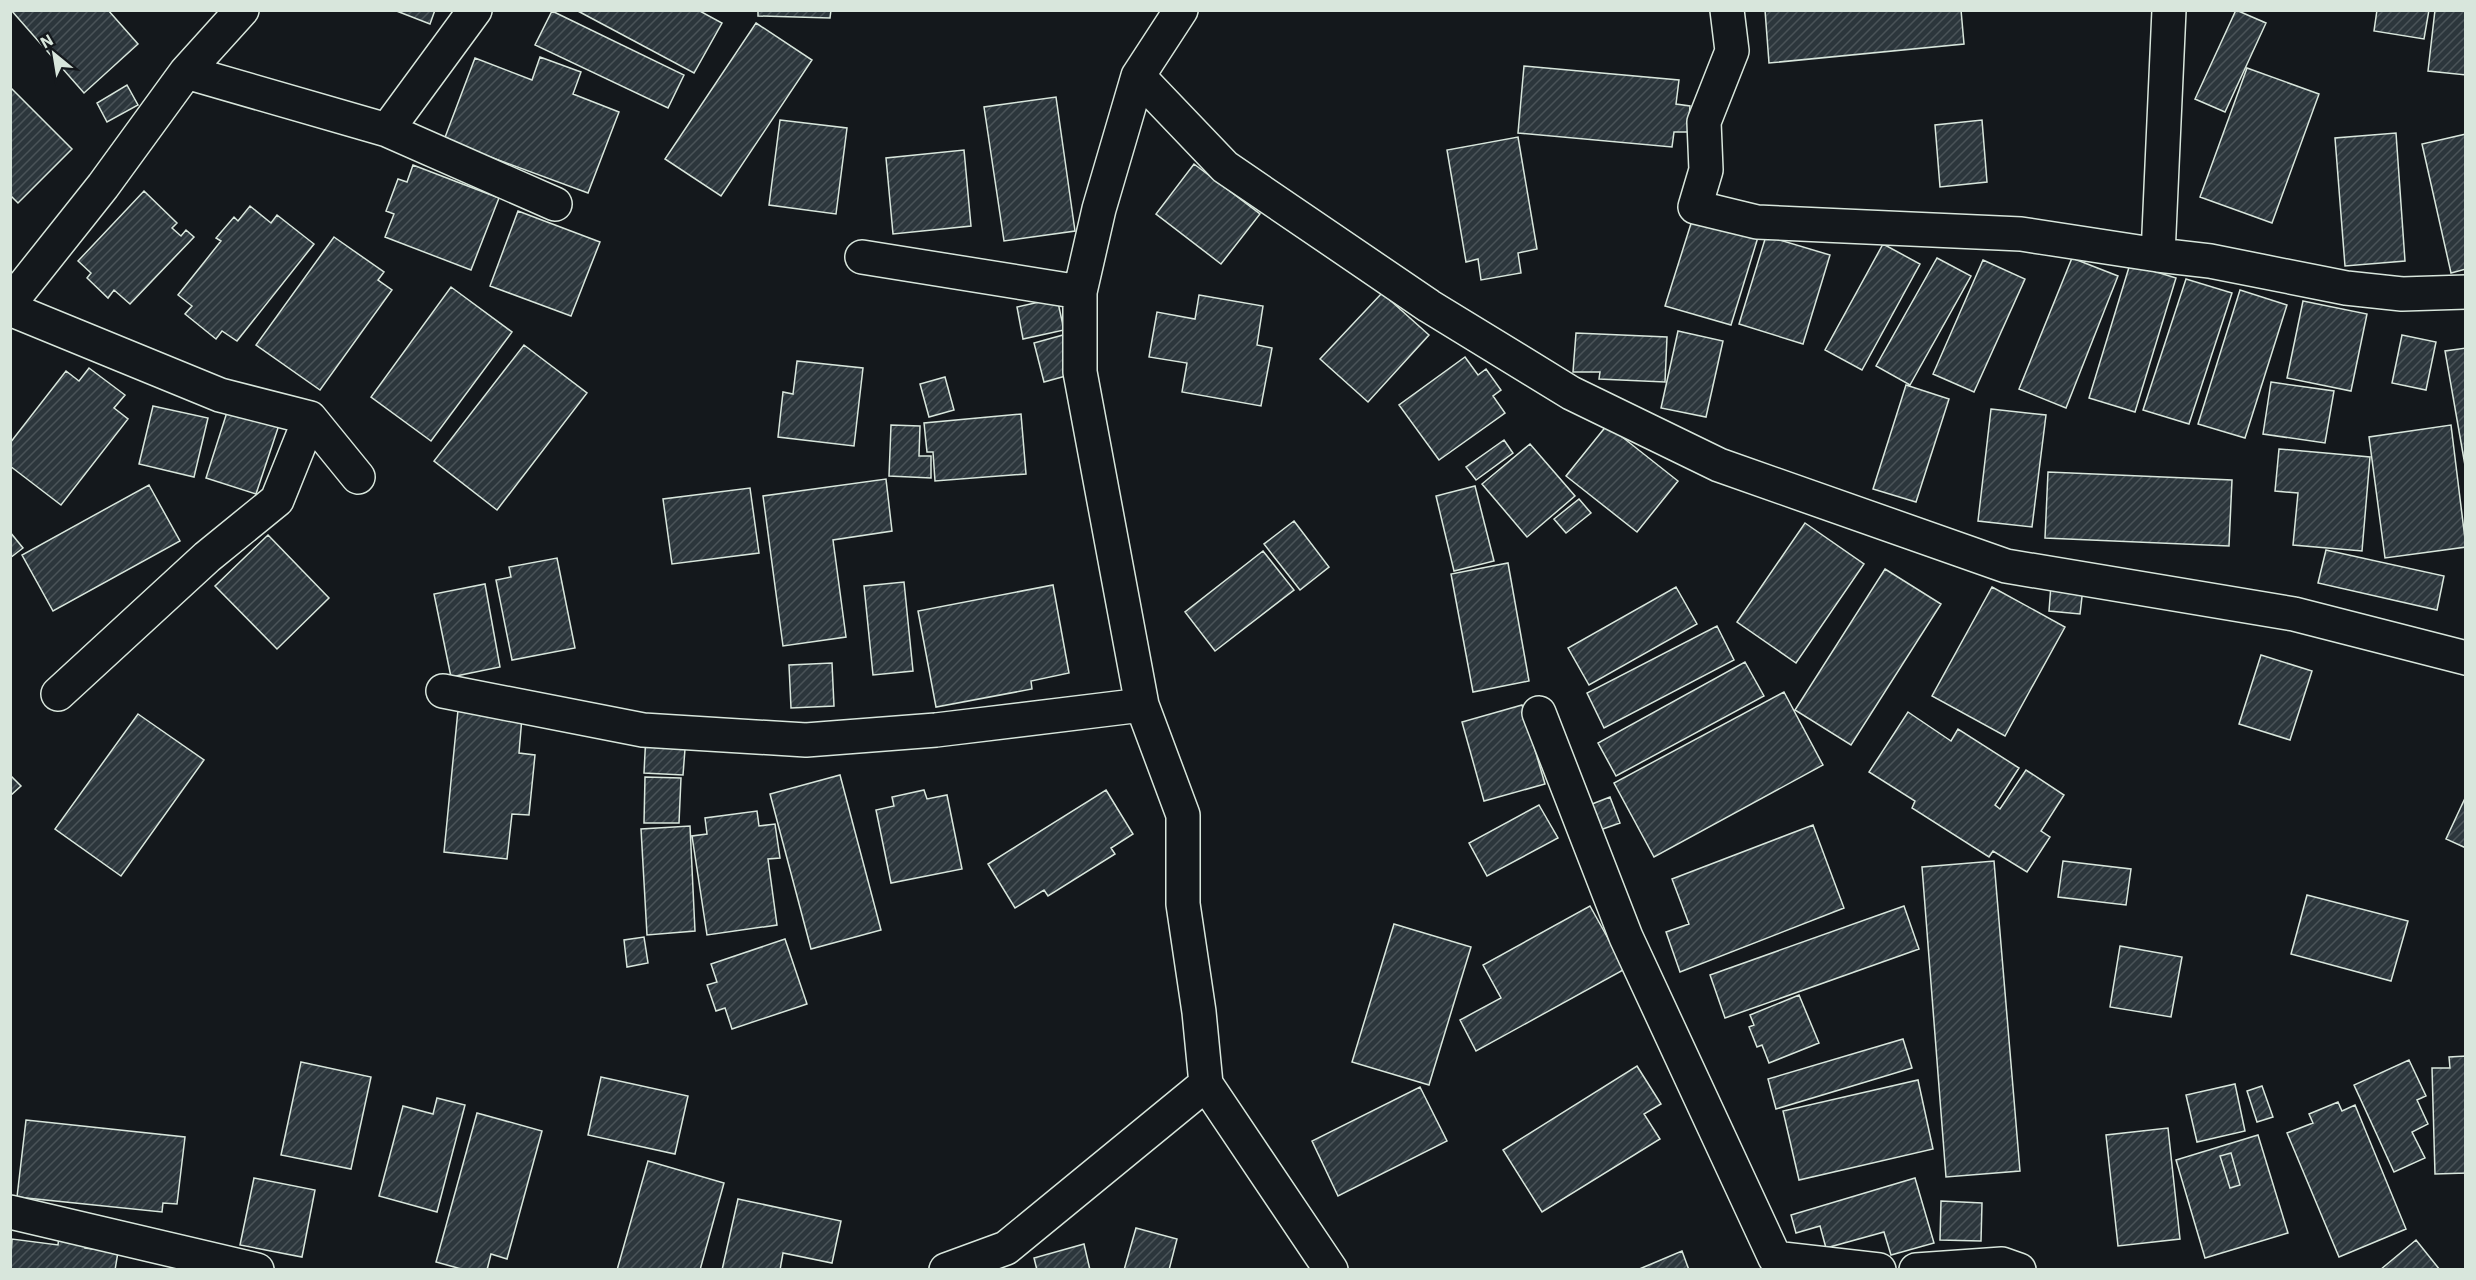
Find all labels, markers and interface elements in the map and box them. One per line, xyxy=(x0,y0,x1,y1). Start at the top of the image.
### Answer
north arrow xyxy=(24,24,84,84)
text: N xyxy=(36,29,57,53)

